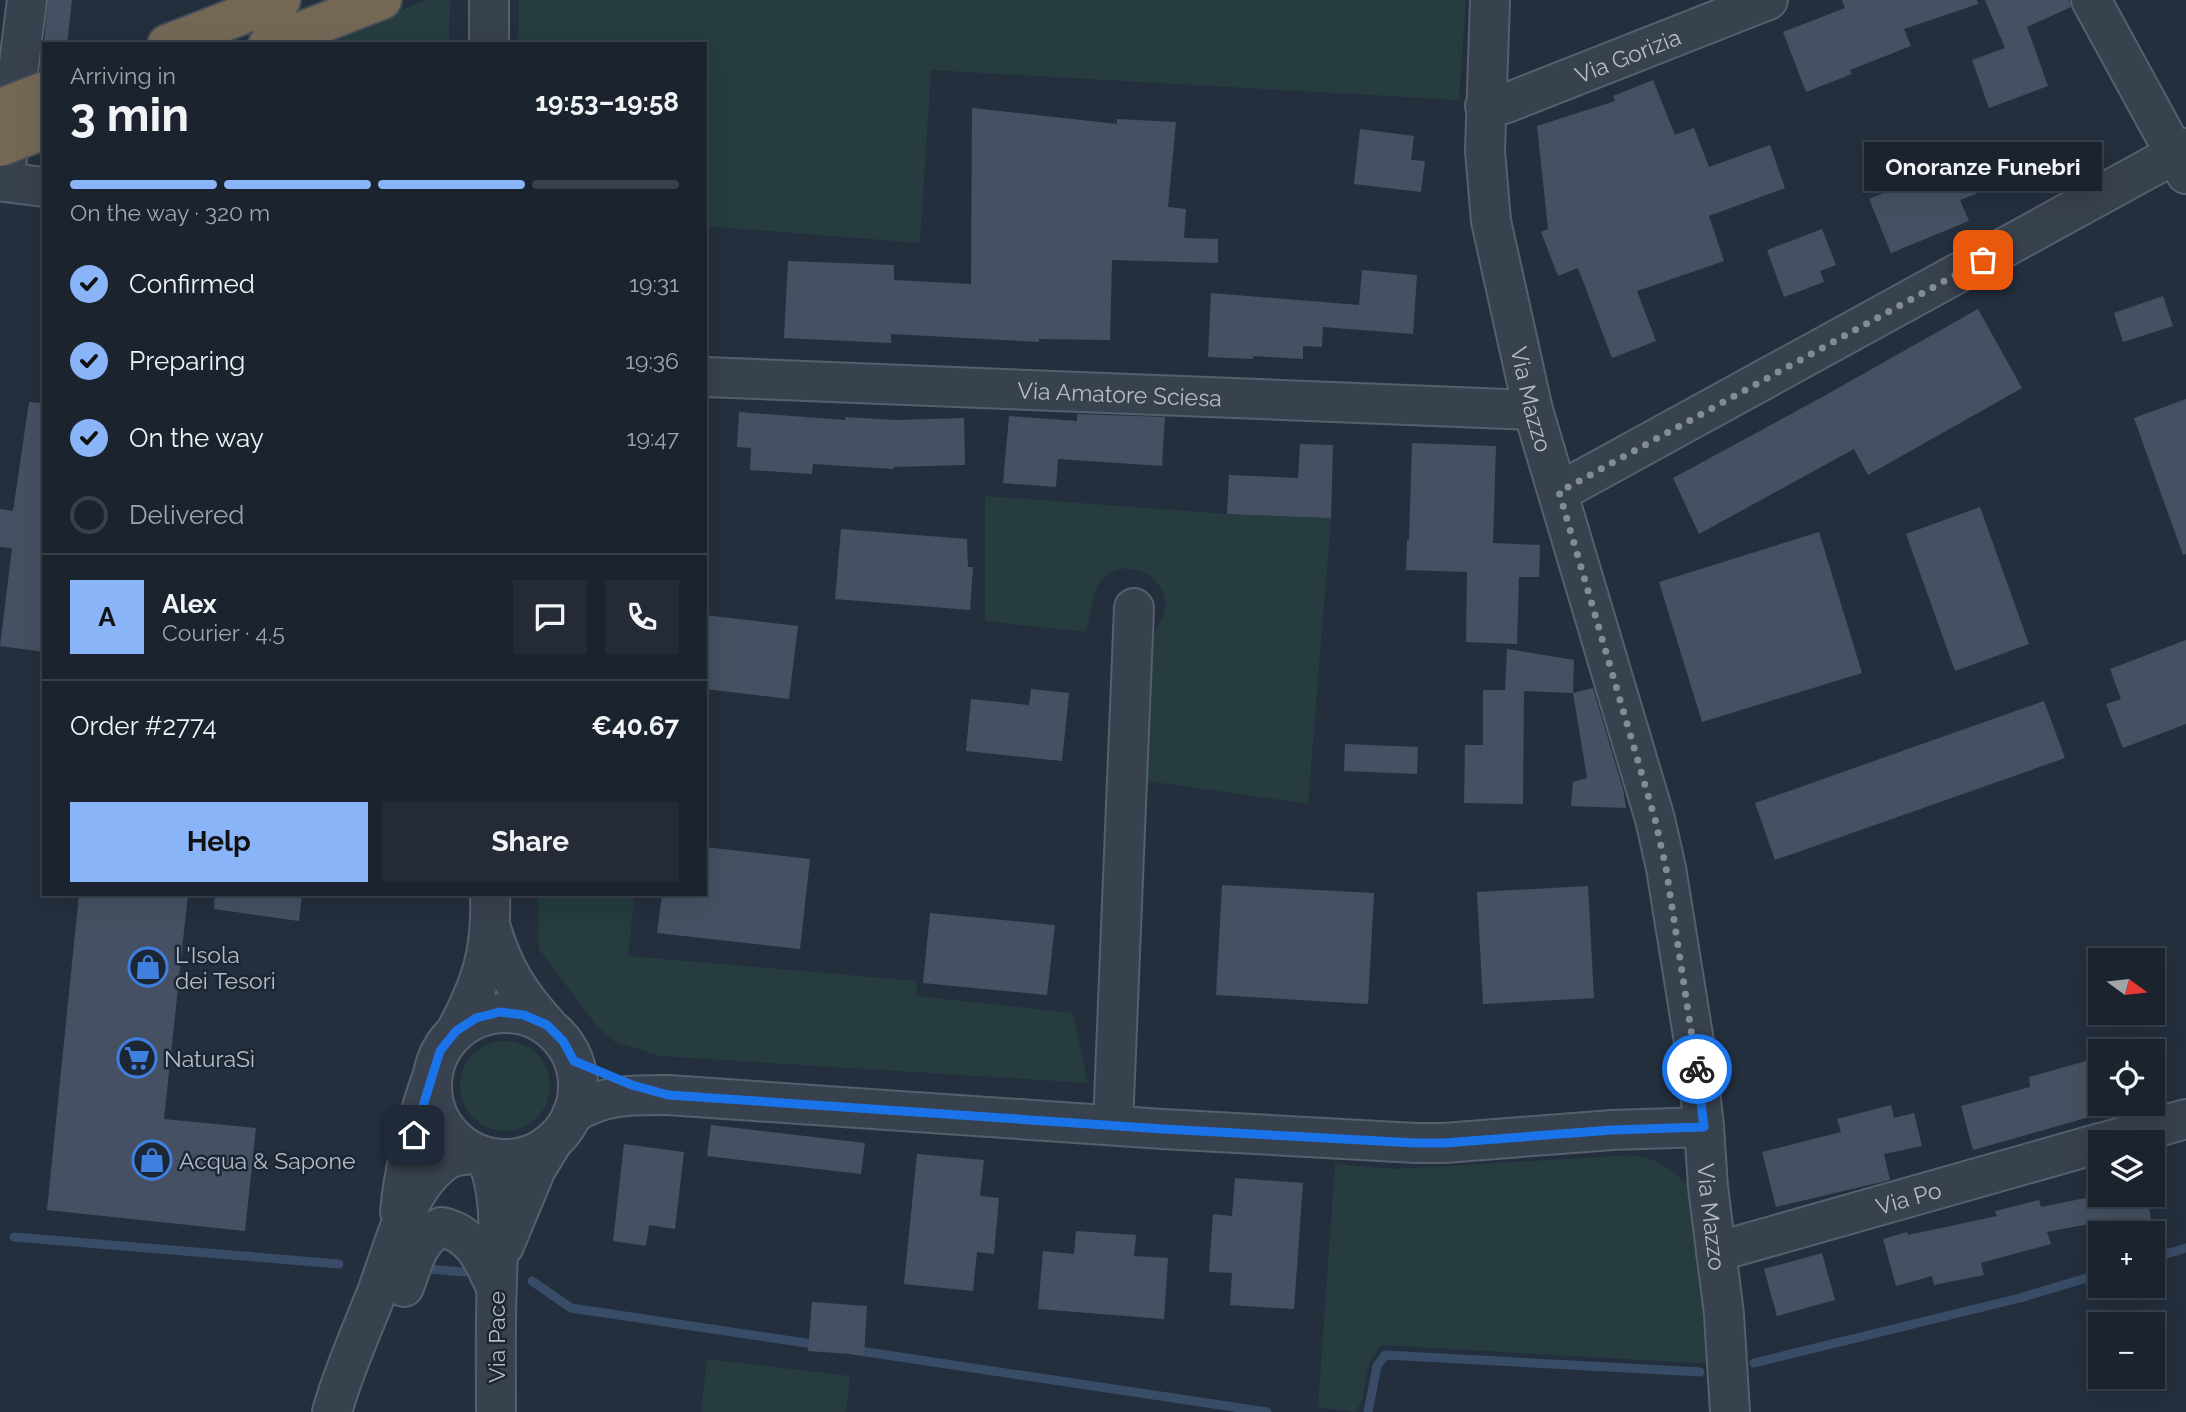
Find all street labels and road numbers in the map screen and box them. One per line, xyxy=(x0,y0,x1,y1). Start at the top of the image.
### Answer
street label: Via Gorizia xyxy=(1571,22,1684,88)
street label: Via Mazzo xyxy=(1506,344,1558,455)
street label: Via Amatore Sciesa xyxy=(1017,376,1222,411)
street label: Via Mazzo xyxy=(1693,1162,1732,1272)
street label: Via Po xyxy=(1873,1175,1944,1220)
street label: Via Pace xyxy=(483,1291,510,1383)

